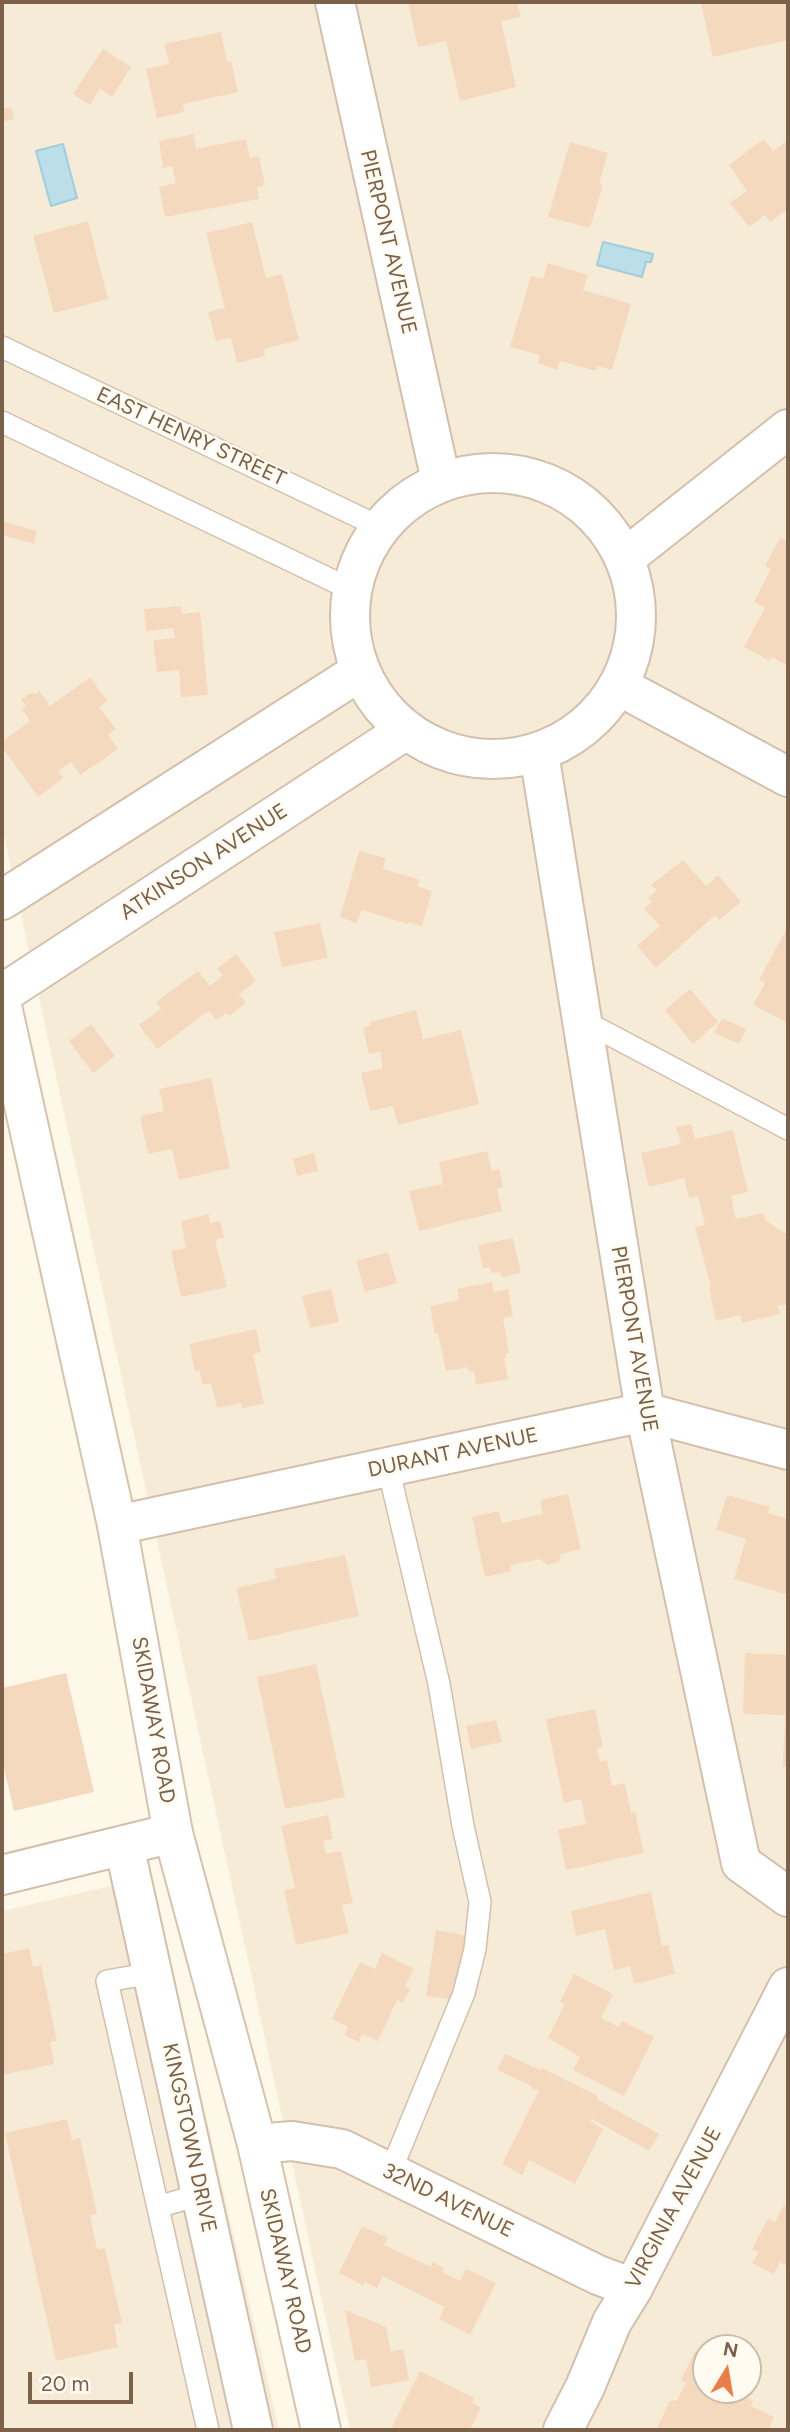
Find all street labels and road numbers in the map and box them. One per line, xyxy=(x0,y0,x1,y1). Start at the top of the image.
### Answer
street label: PIERPONT AVENUE xyxy=(354,147,422,337)
street label: EAST HENRY STREET xyxy=(92,382,290,492)
street label: ATKINSON AVENUE xyxy=(115,798,293,926)
street label: PIERPONT AVENUE xyxy=(605,1244,663,1434)
street label: DURANT AVENUE xyxy=(366,1423,540,1483)
street label: SKIDAWAY ROAD xyxy=(126,1635,180,1805)
street label: KINGSTOWN DRIVE xyxy=(157,2041,221,2235)
street label: VIRGINIA AVENUE xyxy=(621,2123,727,2293)
street label: 32ND AVENUE xyxy=(378,2158,518,2244)
street label: SKIDAWAY ROAD xyxy=(254,2186,316,2356)

